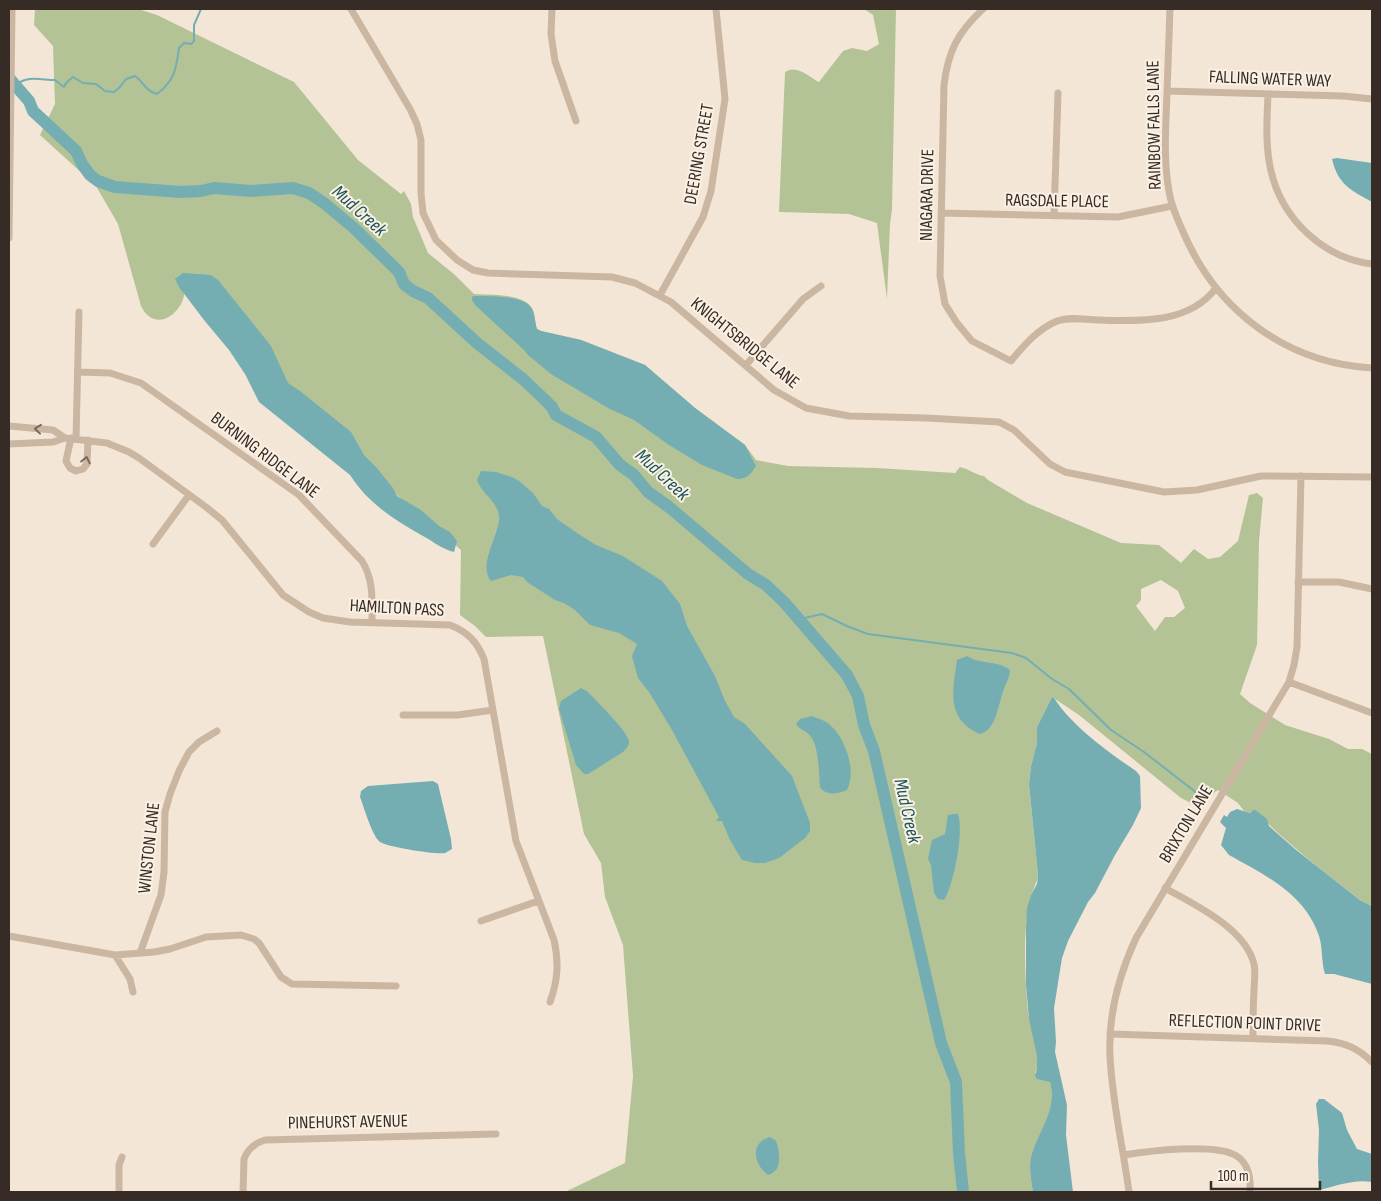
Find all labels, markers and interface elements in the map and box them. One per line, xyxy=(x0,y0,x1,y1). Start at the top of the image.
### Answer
street label: RAINBOW FALLS LANE xyxy=(1142,60,1166,190)
street label: FALLING WATER WAY xyxy=(1208,66,1332,92)
street label: DEERING STREET xyxy=(680,102,718,206)
street label: NIAGARA DRIVE xyxy=(916,149,938,241)
water label: Mud Creek xyxy=(327,181,392,242)
street label: RAGSDALE PLACE xyxy=(1005,190,1109,212)
street label: KNIGHTSBRIDGE LANE xyxy=(687,293,803,393)
street label: BURNING RIDGE LANE xyxy=(207,407,323,503)
one-way arrow xyxy=(34,424,42,435)
water label: Mud Creek xyxy=(630,444,694,506)
one-way arrow xyxy=(80,456,90,464)
street label: HAMILTON PASS xyxy=(349,595,445,621)
water label: Mud Creek xyxy=(888,776,926,846)
street label: BRIXTON LANE xyxy=(1155,781,1217,867)
street label: WINSTON LANE xyxy=(134,802,164,894)
street label: REFLECTION POINT DRIVE xyxy=(1168,1010,1322,1036)
street label: PINEHURST AVENUE xyxy=(288,1110,408,1134)
scale bar xyxy=(1211,1158,1320,1190)
text: 100 m xyxy=(1218,1167,1249,1186)

